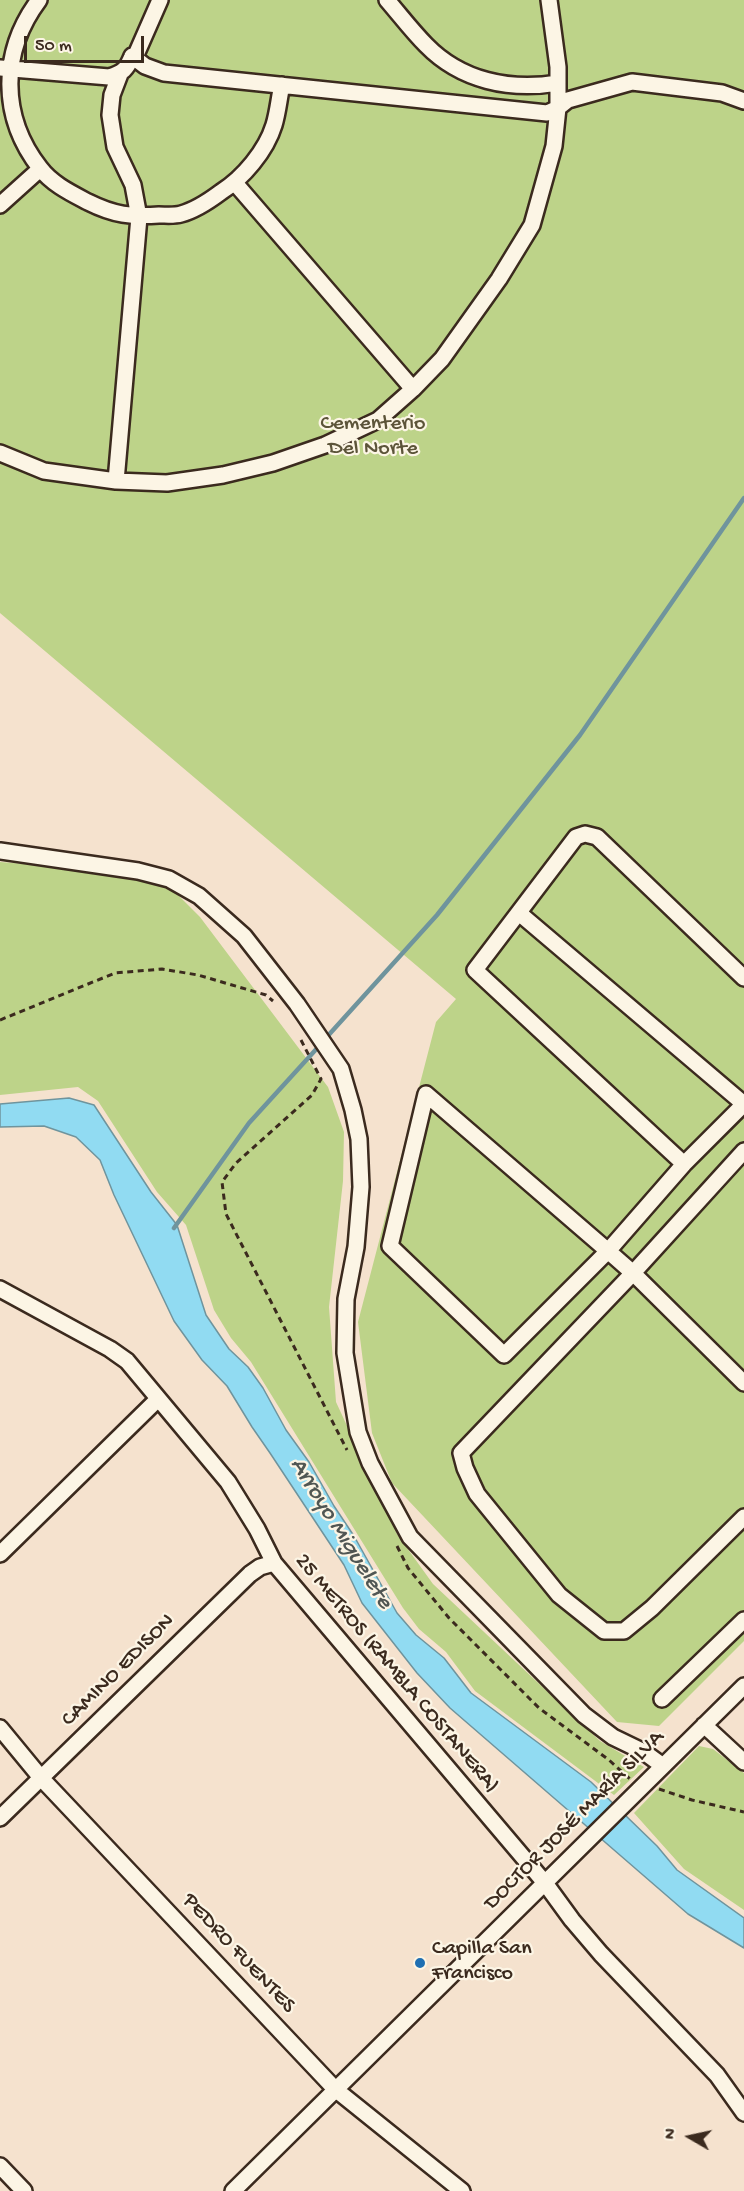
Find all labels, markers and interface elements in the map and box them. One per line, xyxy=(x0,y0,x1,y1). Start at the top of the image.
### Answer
scale bar xyxy=(27,24,147,62)
text: 50 m xyxy=(35,36,72,57)
park label: Cementerio Del Norte xyxy=(320,412,426,464)
water label: Arroyo Miguelete xyxy=(282,1453,398,1615)
street label: 25 METROS (RAMBLA COSTANERA) xyxy=(288,1549,504,1799)
street label: CAMINO EDISON xyxy=(57,1609,181,1733)
street label: DOCTOR JOSÉ MARÍA SILVA xyxy=(479,1725,671,1917)
street label: PEDRO FUENTES xyxy=(176,1888,300,2020)
place label: Capilla San Francisco xyxy=(432,1937,532,1988)
marker: Capilla San Francisco xyxy=(413,1956,427,1970)
north arrow xyxy=(660,2107,720,2167)
text: N xyxy=(662,2127,682,2141)

